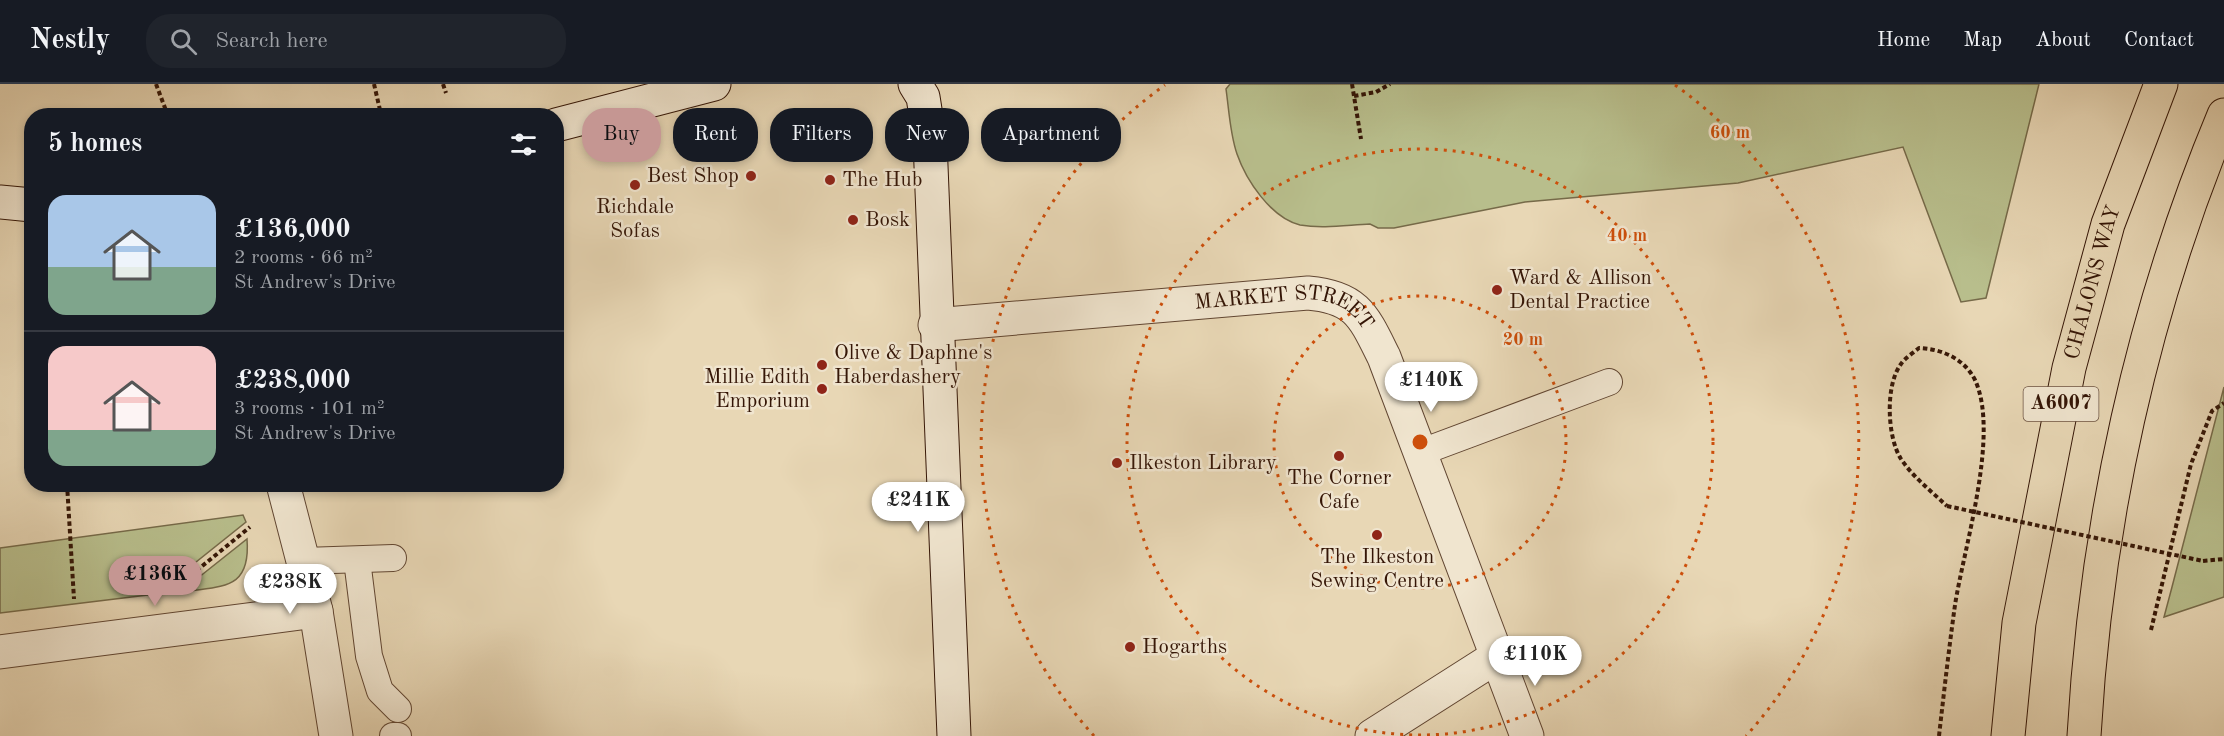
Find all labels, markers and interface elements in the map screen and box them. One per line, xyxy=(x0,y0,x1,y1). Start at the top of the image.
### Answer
search box xyxy=(146,14,566,68)
icon: search xyxy=(167,25,200,58)
text: Nestly xyxy=(30,27,110,55)
text: Search here xyxy=(215,30,328,52)
text: Home xyxy=(1877,30,1930,51)
text: Map xyxy=(1963,30,2002,51)
text: About xyxy=(2035,30,2091,51)
text: Contact xyxy=(2124,30,2194,51)
chip: Buy xyxy=(582,108,661,162)
chip: Rent xyxy=(673,108,758,162)
chip: Filters xyxy=(770,108,873,162)
chip: New xyxy=(885,108,969,162)
chip: Apartment xyxy=(981,108,1121,162)
text: 60 m xyxy=(1710,124,1750,142)
icon: filters xyxy=(507,128,540,161)
text: 5 homes xyxy=(48,131,142,157)
place label: Best Shop xyxy=(647,166,739,187)
marker: Best Shop xyxy=(744,169,758,183)
place label: The Hub xyxy=(842,170,922,191)
marker: The Hub xyxy=(823,173,837,187)
marker: Richdale Sofas xyxy=(628,178,642,192)
place label: Richdale Sofas xyxy=(596,197,674,242)
street label: CHALONS WAY xyxy=(2061,203,2124,362)
place label: Bosk xyxy=(865,210,910,231)
marker: Bosk xyxy=(846,213,860,227)
text: £136,000 xyxy=(234,217,350,243)
icon: home xyxy=(96,219,168,291)
text: 40 m xyxy=(1607,227,1647,245)
text: 2 rooms · 66 m² xyxy=(234,248,373,268)
place label: Ward & Allison Dental Practice xyxy=(1509,268,1652,313)
text: St Andrew's Drive xyxy=(234,273,396,293)
street label: MARKET STREET xyxy=(1194,282,1377,333)
marker: Ward & Allison Dental Practice xyxy=(1490,283,1504,297)
text: 20 m xyxy=(1503,331,1543,349)
place label: Olive & Daphne's Haberdashery xyxy=(834,343,992,388)
marker: Olive & Daphne's Haberdashery xyxy=(815,358,829,372)
pin: £140K xyxy=(1389,362,1473,413)
place label: Millie Edith Emporium xyxy=(704,367,810,412)
text: £238,000 xyxy=(234,368,350,394)
icon: home xyxy=(96,370,168,442)
text: £140K xyxy=(1399,371,1463,391)
marker: Millie Edith Emporium xyxy=(815,382,829,396)
road number: A6007 xyxy=(2024,387,2098,421)
text: 3 rooms · 101 m² xyxy=(234,399,384,419)
text: St Andrew's Drive xyxy=(234,424,396,444)
centre of rings xyxy=(1410,432,1430,452)
marker: The Corner Cafe xyxy=(1332,449,1346,463)
place label: Ilkeston Library xyxy=(1129,453,1277,474)
marker: Ilkeston Library xyxy=(1110,456,1124,470)
place label: The Corner Cafe xyxy=(1287,468,1392,513)
pin: £241K xyxy=(876,482,960,533)
text: £241K xyxy=(886,491,950,511)
marker: The Ilkeston Sewing Centre xyxy=(1370,528,1384,542)
place label: The Ilkeston Sewing Centre xyxy=(1310,547,1444,592)
pin: £136K xyxy=(113,556,197,607)
pin: £238K xyxy=(248,564,332,615)
text: £136K xyxy=(123,565,187,585)
text: £238K xyxy=(258,573,322,593)
pin: £110K xyxy=(1493,636,1577,687)
place label: Hogarths xyxy=(1142,637,1227,658)
marker: Hogarths xyxy=(1123,640,1137,654)
text: £110K xyxy=(1503,645,1567,665)

